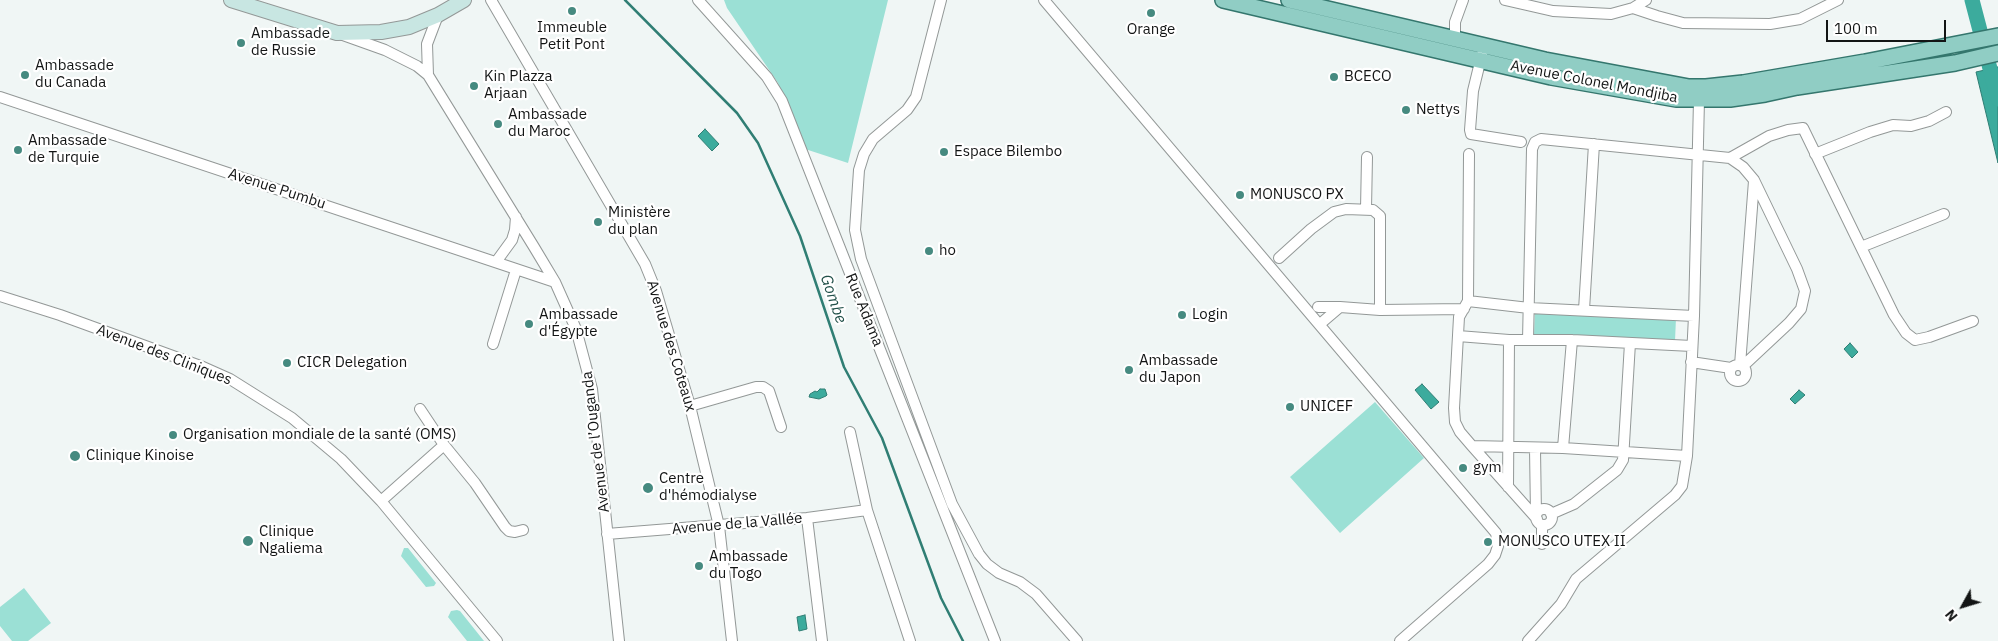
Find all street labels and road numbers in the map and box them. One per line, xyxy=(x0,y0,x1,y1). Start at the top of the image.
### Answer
street label: Avenue Colonel Mondjiba xyxy=(1509,57,1679,107)
street label: Avenue Pumbu xyxy=(226,165,328,213)
street label: Rue Adama xyxy=(841,271,887,349)
street label: Avenue des Coteaux xyxy=(642,278,700,414)
street label: Avenue des Cliniques xyxy=(94,321,234,389)
street label: Avenue de l’Ouganda xyxy=(578,370,614,514)
street label: Avenue de la Vallée xyxy=(671,509,803,539)

